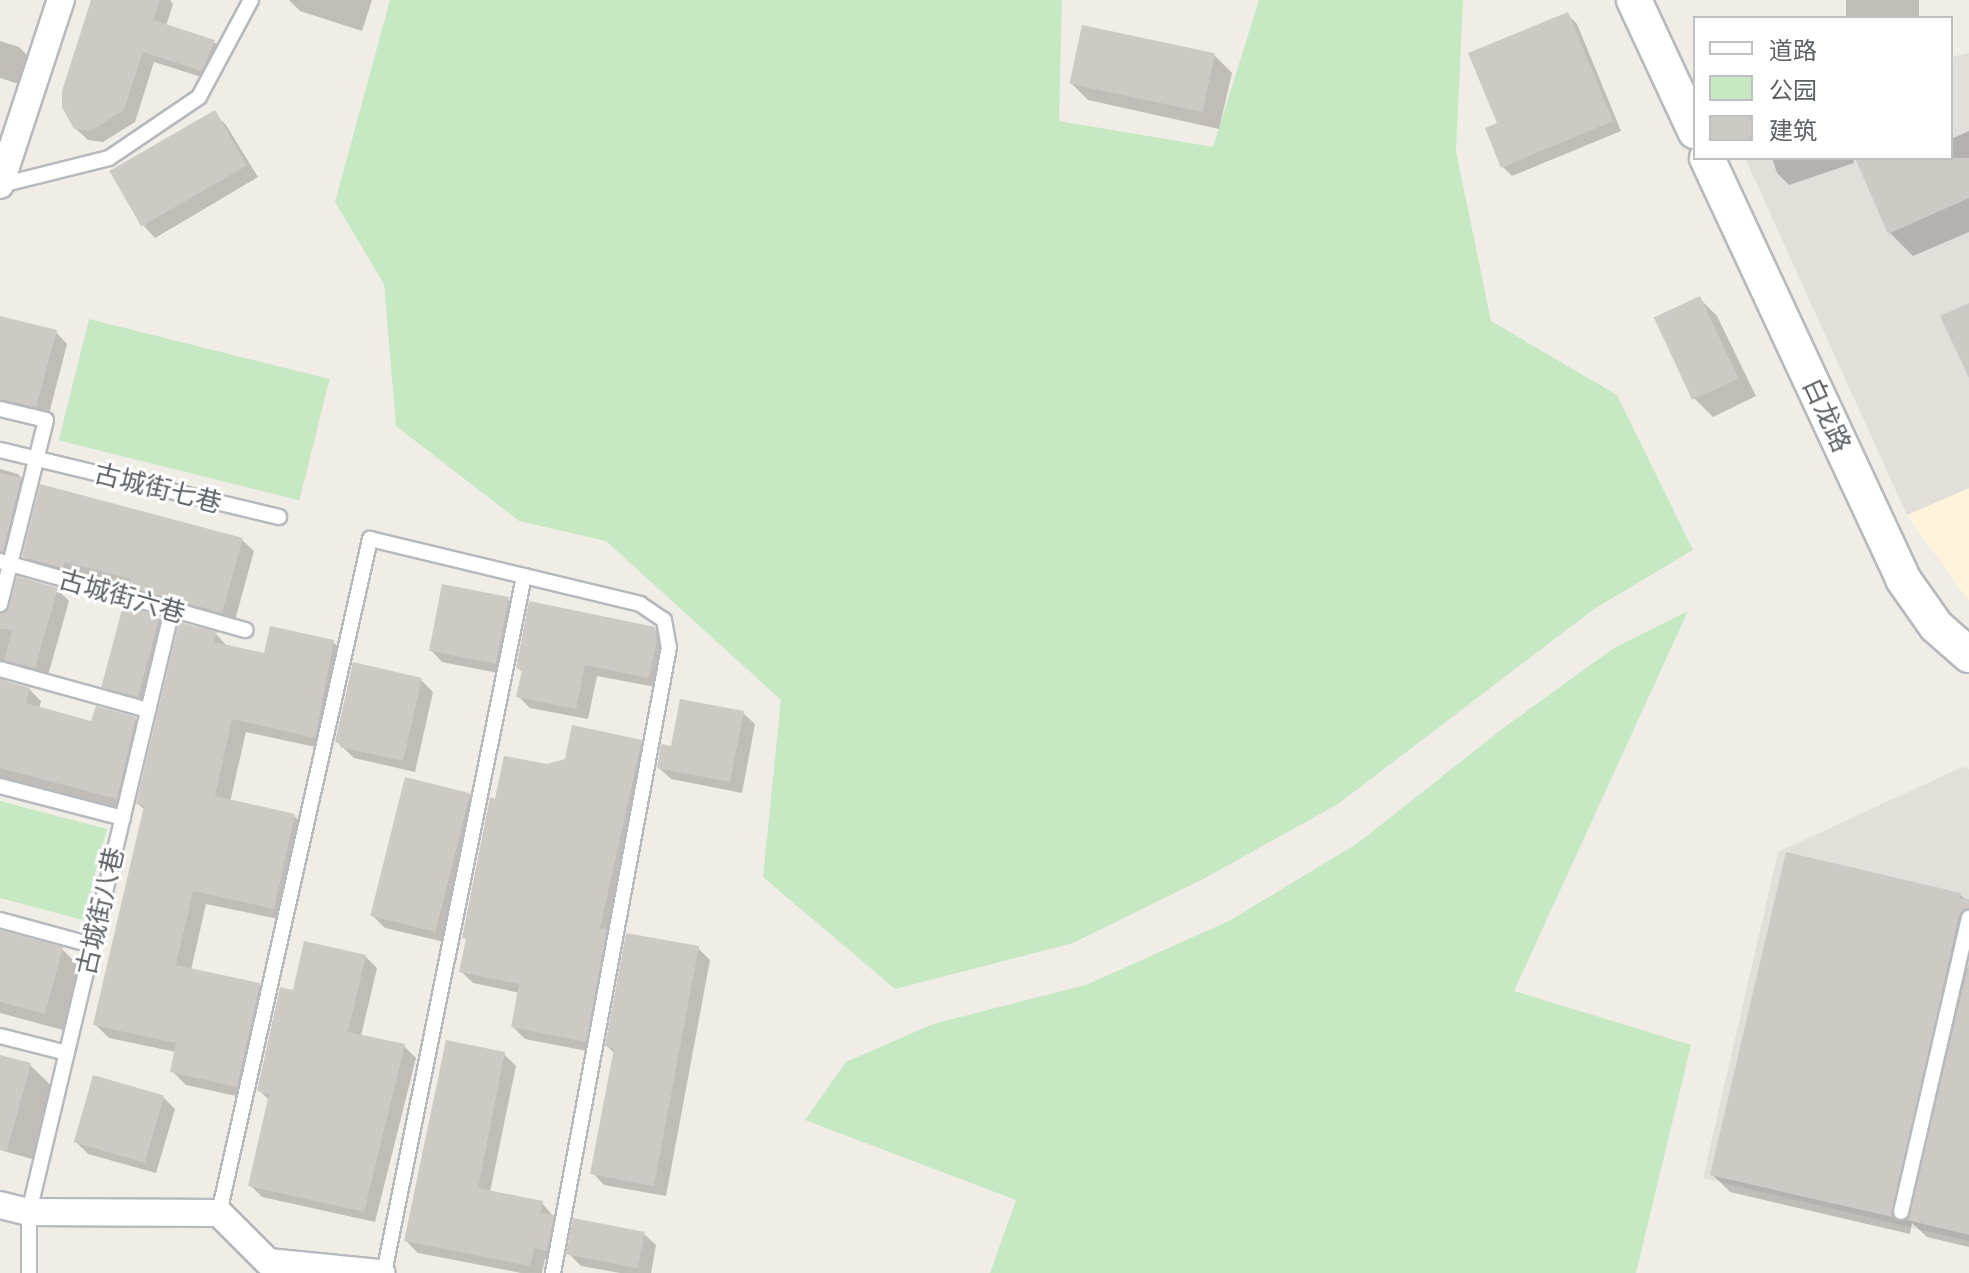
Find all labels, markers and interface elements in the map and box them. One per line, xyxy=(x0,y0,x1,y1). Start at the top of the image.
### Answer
legend xyxy=(1693,16,1953,160)
text: 道路 xyxy=(1769,33,1817,66)
text: 公园 xyxy=(1769,73,1817,106)
text: 建筑 xyxy=(1769,113,1817,146)
street label: 白龙路 xyxy=(1796,373,1858,457)
street label: 古城街七巷 xyxy=(91,457,225,519)
street label: 古城街六巷 xyxy=(55,563,189,629)
street label: 古城街八巷 xyxy=(70,844,130,978)

